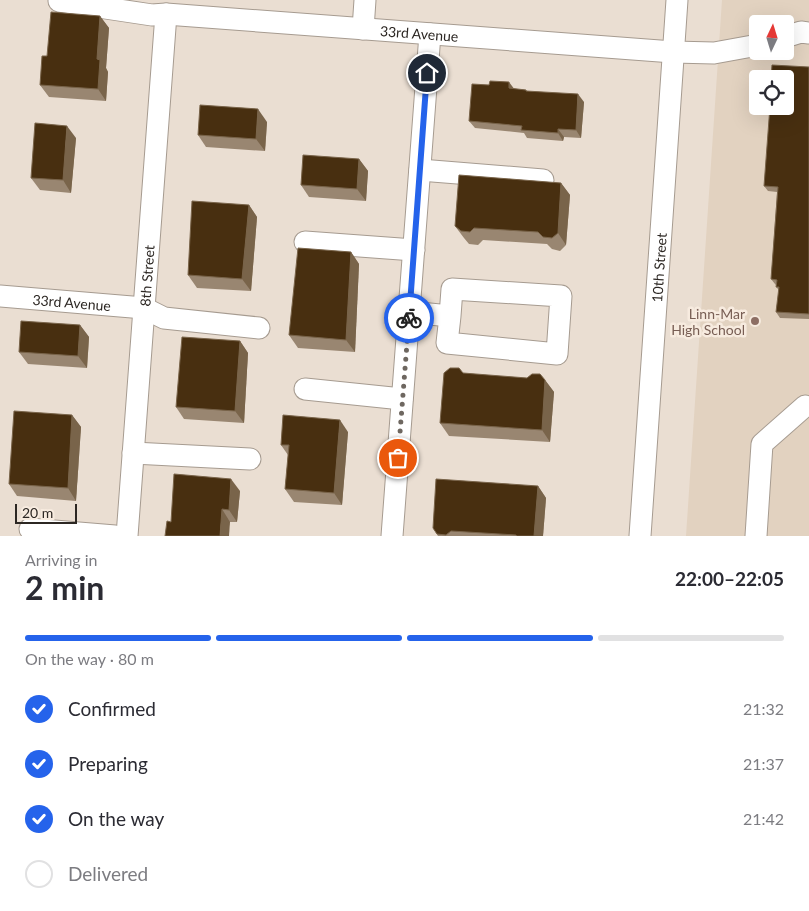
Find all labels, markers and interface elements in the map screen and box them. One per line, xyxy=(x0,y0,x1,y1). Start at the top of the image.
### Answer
north arrow xyxy=(749,15,794,60)
map controls xyxy=(749,15,794,115)
street label: 33rd Avenue xyxy=(379,22,459,44)
pin xyxy=(406,52,448,94)
icon: home xyxy=(413,59,441,87)
button: locate xyxy=(749,70,794,115)
street label: 10th Street xyxy=(648,232,669,303)
street label: 8th Street xyxy=(136,244,157,307)
street label: 33rd Avenue xyxy=(32,290,112,314)
courier xyxy=(384,293,434,343)
icon: bike xyxy=(395,304,423,332)
place label: Linn-Mar High School xyxy=(671,305,745,338)
marker: Linn-Mar High School xyxy=(749,315,761,327)
pin xyxy=(377,437,419,479)
icon: bag xyxy=(384,444,412,472)
scale bar xyxy=(15,501,78,524)
text: 20 m xyxy=(22,504,53,521)
text: Arriving in xyxy=(25,550,98,569)
text: 22:00–22:05 xyxy=(675,567,784,590)
text: 2 min xyxy=(25,568,104,607)
text: On the way · 80 m xyxy=(25,649,154,668)
icon: check xyxy=(25,695,53,723)
text: Confirmed xyxy=(68,697,156,720)
text: 21:32 xyxy=(743,699,784,718)
icon: check xyxy=(25,750,53,778)
text: Preparing xyxy=(68,752,148,775)
text: 21:37 xyxy=(743,754,784,773)
icon: check xyxy=(25,805,53,833)
text: On the way xyxy=(68,807,164,830)
text: 21:42 xyxy=(743,809,784,828)
text: Delivered xyxy=(68,862,148,885)

